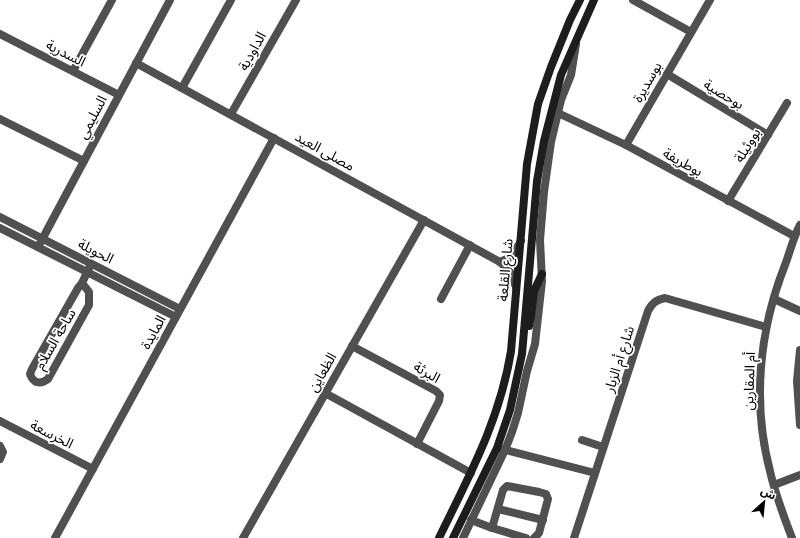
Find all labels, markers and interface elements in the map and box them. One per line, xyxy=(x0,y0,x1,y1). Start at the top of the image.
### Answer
street label: الداودية xyxy=(234,28,270,74)
street label: السدرية xyxy=(43,35,89,71)
street label: بوسديرة xyxy=(628,58,666,105)
street label: بوحصية xyxy=(701,75,748,113)
street label: السليمي xyxy=(73,92,113,143)
street label: بووثيلة xyxy=(730,124,764,166)
street label: مصلى العيد xyxy=(292,127,358,175)
street label: بوطريفة xyxy=(660,144,706,180)
street label: الحويلة xyxy=(75,234,117,268)
street label: شارع القلعة xyxy=(493,238,519,302)
street label: ساحة السلام xyxy=(30,305,81,374)
street label: المايدة xyxy=(136,312,170,352)
street label: شارع أم الزبار xyxy=(599,323,640,396)
street label: الظعاين xyxy=(304,349,340,395)
street label: أم المقارين xyxy=(739,351,761,411)
street label: البرثة xyxy=(410,357,444,387)
street label: الخرسعة xyxy=(27,416,77,452)
north arrow xyxy=(744,482,784,522)
text: ش xyxy=(759,483,778,503)

